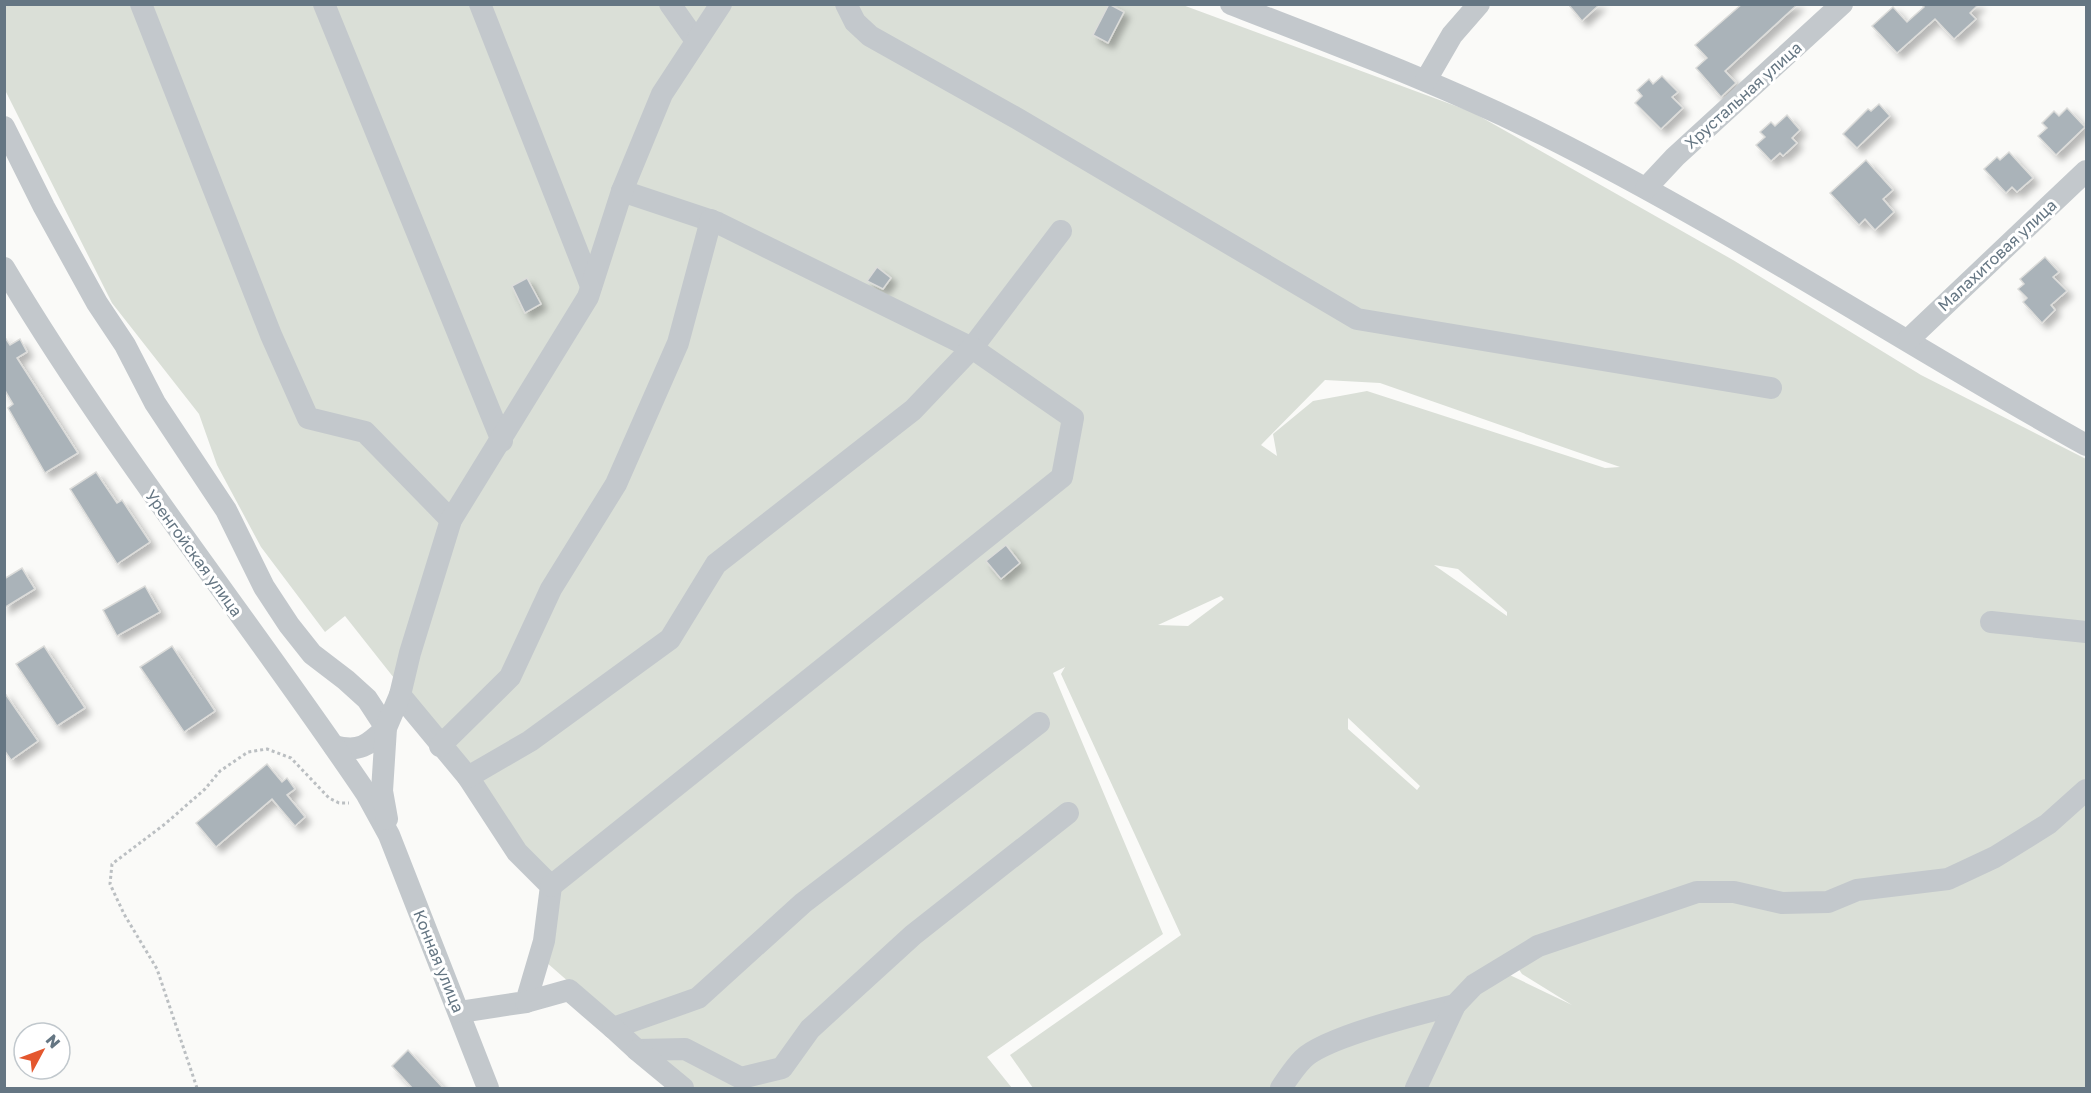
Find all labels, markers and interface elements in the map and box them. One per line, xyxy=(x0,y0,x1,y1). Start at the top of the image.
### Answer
street label: Хрустальная улица xyxy=(1680,37,1806,153)
street label: Малахитовая улица xyxy=(1933,195,2061,315)
street label: Уренгойская улица xyxy=(141,486,247,620)
street label: Конная улица xyxy=(409,907,469,1015)
north arrow xyxy=(12,1021,72,1081)
text: N xyxy=(42,1030,65,1052)

